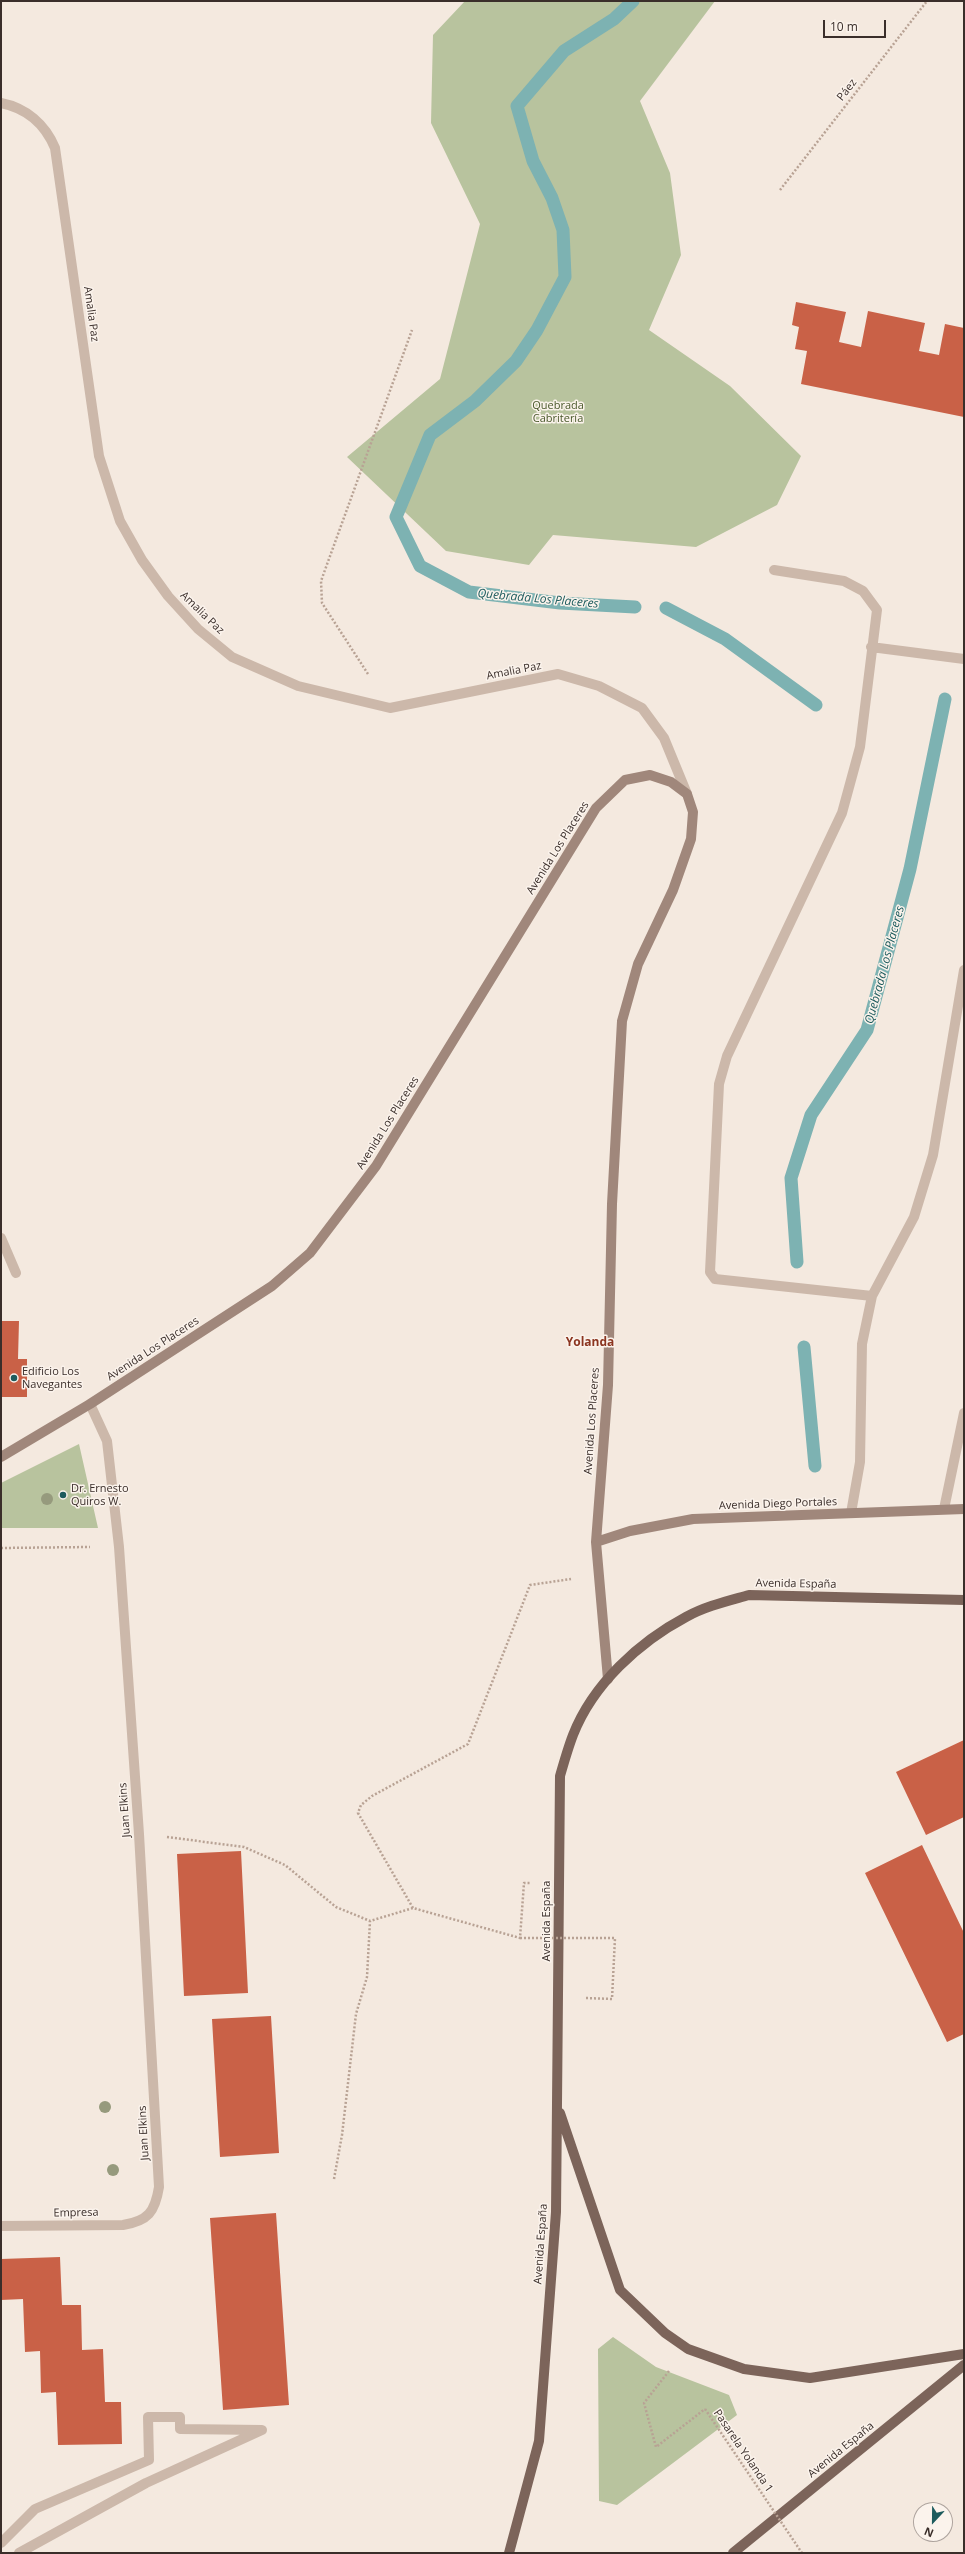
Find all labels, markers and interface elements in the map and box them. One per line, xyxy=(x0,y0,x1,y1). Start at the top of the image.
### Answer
scale bar xyxy=(825,12,888,38)
text: 10 m xyxy=(830,18,858,35)
street label: Páez xyxy=(834,76,860,104)
street label: Amalia Paz xyxy=(81,286,101,342)
park label: Quebrada Cabritería xyxy=(532,399,584,425)
water label: Quebrada Los Placeres xyxy=(477,587,599,611)
street label: Amalia Paz xyxy=(177,589,227,637)
street label: Amalia Paz xyxy=(485,659,543,683)
street label: Avenida Los Placeres xyxy=(524,799,592,897)
water label: Quebrada Los Placeres xyxy=(862,904,908,1026)
street label: Avenida Los Placeres xyxy=(354,1074,422,1172)
street label: Avenida Los Placeres xyxy=(104,1314,202,1384)
district label: Yolanda xyxy=(566,1336,614,1350)
place label: Edificio Los Navegantes xyxy=(22,1365,82,1391)
street label: Avenida Los Placeres xyxy=(582,1367,602,1475)
marker: Edificio Los Navegantes xyxy=(9,1373,19,1383)
place label: Dr. Ernesto Quiros W. xyxy=(71,1482,129,1508)
marker: Dr. Ernesto Quiros W. xyxy=(58,1490,68,1500)
street label: Avenida Diego Portales xyxy=(719,1495,837,1513)
street label: Avenida España xyxy=(755,1577,837,1591)
street label: Juan Elkins xyxy=(117,1782,133,1838)
street label: Avenida España xyxy=(540,1881,554,1961)
street label: Juan Elkins xyxy=(136,2105,152,2161)
street label: Avenida España xyxy=(532,2203,550,2285)
street label: Empresa xyxy=(53,2206,99,2220)
street label: Pasarela Yolanda 1 xyxy=(710,2407,776,2495)
street label: Avenida España xyxy=(805,2419,877,2481)
north arrow xyxy=(913,2502,953,2542)
text: N xyxy=(922,2524,936,2541)

